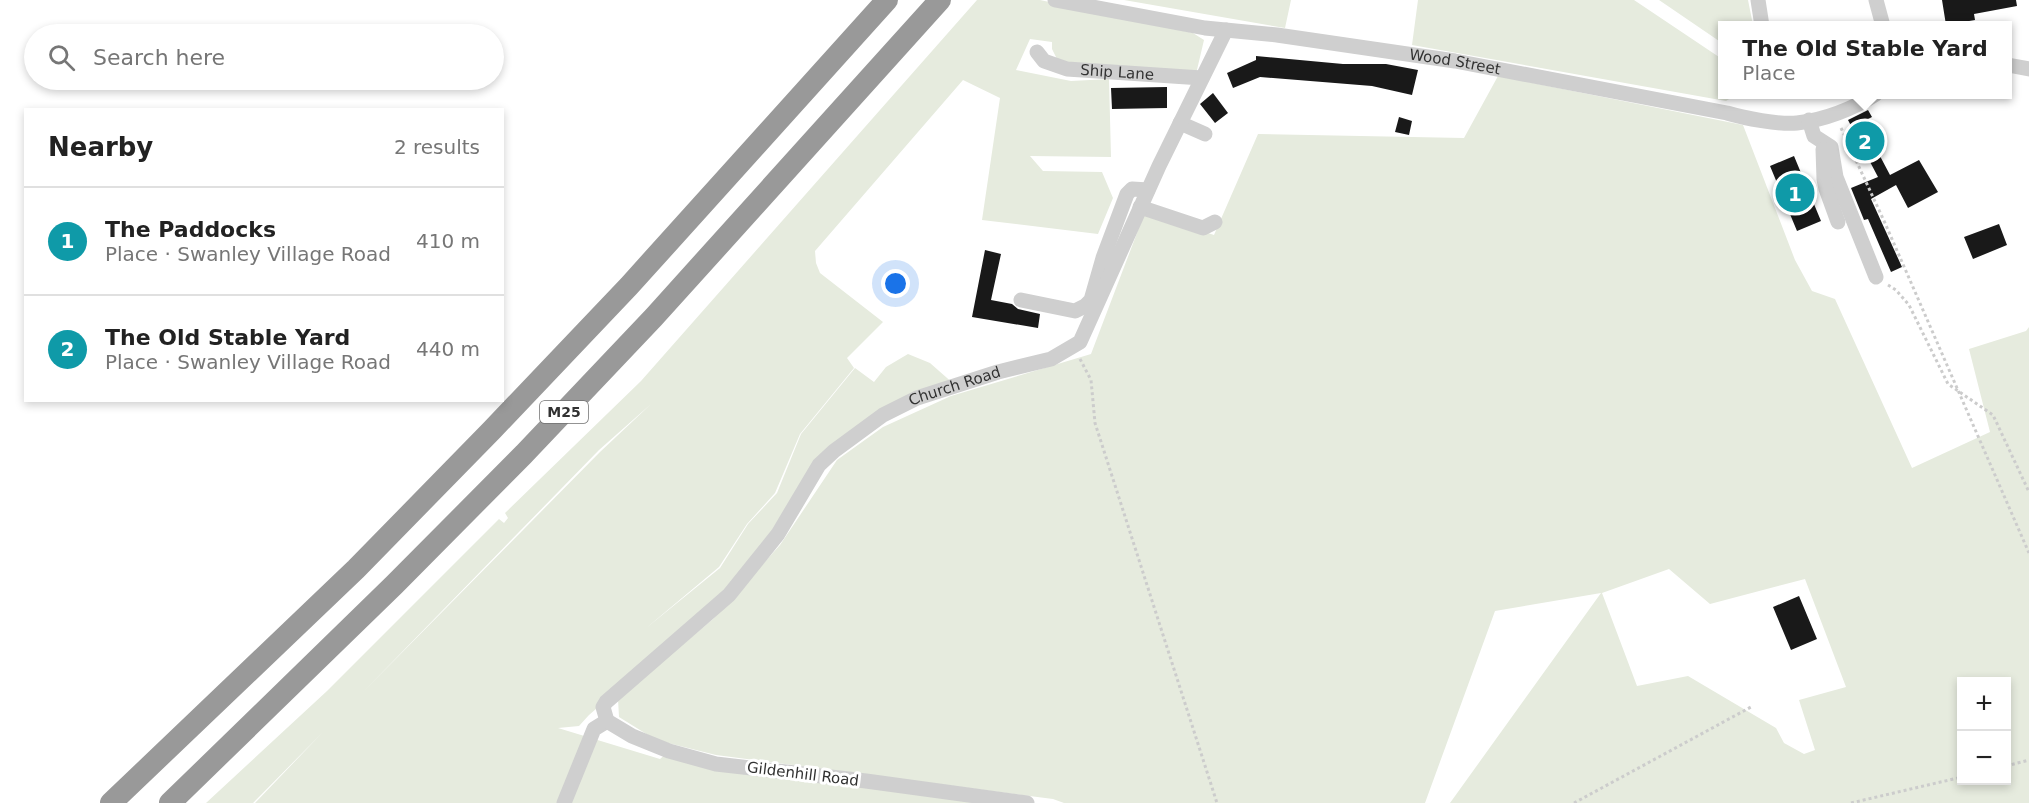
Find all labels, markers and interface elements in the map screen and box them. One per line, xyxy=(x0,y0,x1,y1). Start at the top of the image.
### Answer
popup xyxy=(1718,21,2012,99)
search box xyxy=(24,24,504,90)
text: The Old Stable Yard xyxy=(1742,36,1988,61)
icon: search xyxy=(45,41,78,74)
text: Search here xyxy=(93,45,225,70)
street label: Wood Street xyxy=(1408,45,1502,79)
street label: Ship Lane xyxy=(1080,61,1155,84)
text: Place xyxy=(1742,61,1796,85)
pin: 2 xyxy=(1846,118,1884,164)
text: Nearby xyxy=(48,132,153,162)
text: 2 results xyxy=(394,135,480,159)
pin: 1 xyxy=(1776,170,1814,216)
text: The Paddocks xyxy=(105,217,276,242)
text: 1 xyxy=(61,229,74,253)
text: 410 m xyxy=(416,229,480,253)
text: Place · Swanley Village Road xyxy=(105,242,391,266)
your location xyxy=(881,269,910,298)
text: The Old Stable Yard xyxy=(105,325,350,350)
text: 2 xyxy=(61,337,74,361)
text: 440 m xyxy=(416,337,480,361)
text: Place · Swanley Village Road xyxy=(105,350,391,374)
street label: Church Road xyxy=(906,363,1003,410)
road number: M25 xyxy=(540,401,588,423)
map controls xyxy=(1957,677,2011,785)
button: + xyxy=(1957,677,2011,731)
button: − xyxy=(1957,731,2011,785)
street label: Gildenhill Road xyxy=(746,758,860,790)

